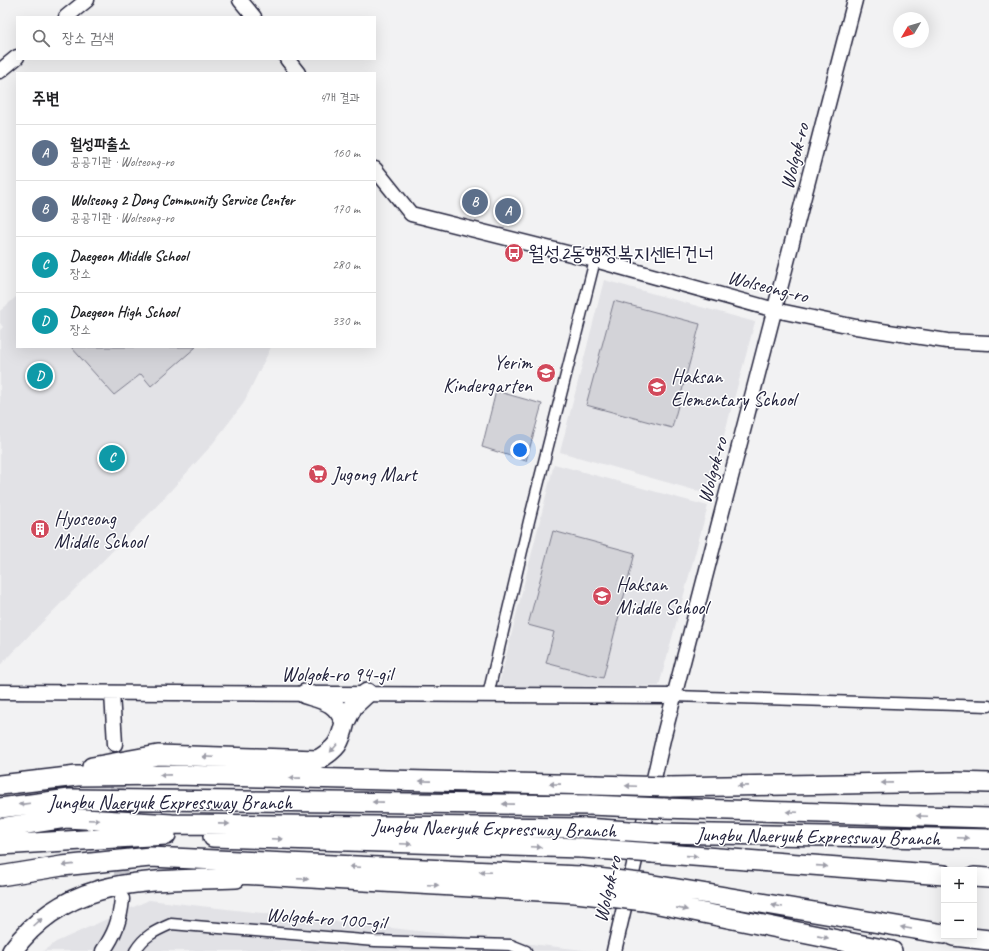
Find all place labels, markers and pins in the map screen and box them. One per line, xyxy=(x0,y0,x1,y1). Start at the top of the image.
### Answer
pin: B xyxy=(462,187,488,217)
pin: A xyxy=(495,196,521,226)
place label: 월성2동행정복지센터건너 xyxy=(528,241,714,266)
bus stop icon: 월성2동행정복지센터건너 xyxy=(503,242,525,264)
place label: Yerim Kindergarten xyxy=(443,350,534,398)
pin: D xyxy=(27,361,53,391)
school or university icon: Yerim Kindergarten xyxy=(535,362,557,384)
place label: Haksan Elementary School xyxy=(671,364,799,412)
school or university icon: Haksan Elementary School xyxy=(646,376,668,398)
pin: C xyxy=(99,443,125,473)
place label: Jugong Mart xyxy=(331,462,419,487)
supermarket icon: Jugong Mart xyxy=(307,463,329,485)
place label: Hyoseong Middle School xyxy=(54,506,149,554)
building icon: Hyoseong Middle School xyxy=(29,518,51,540)
place label: Haksan Middle School xyxy=(616,572,711,620)
school or university icon: Haksan Middle School xyxy=(591,585,613,607)

